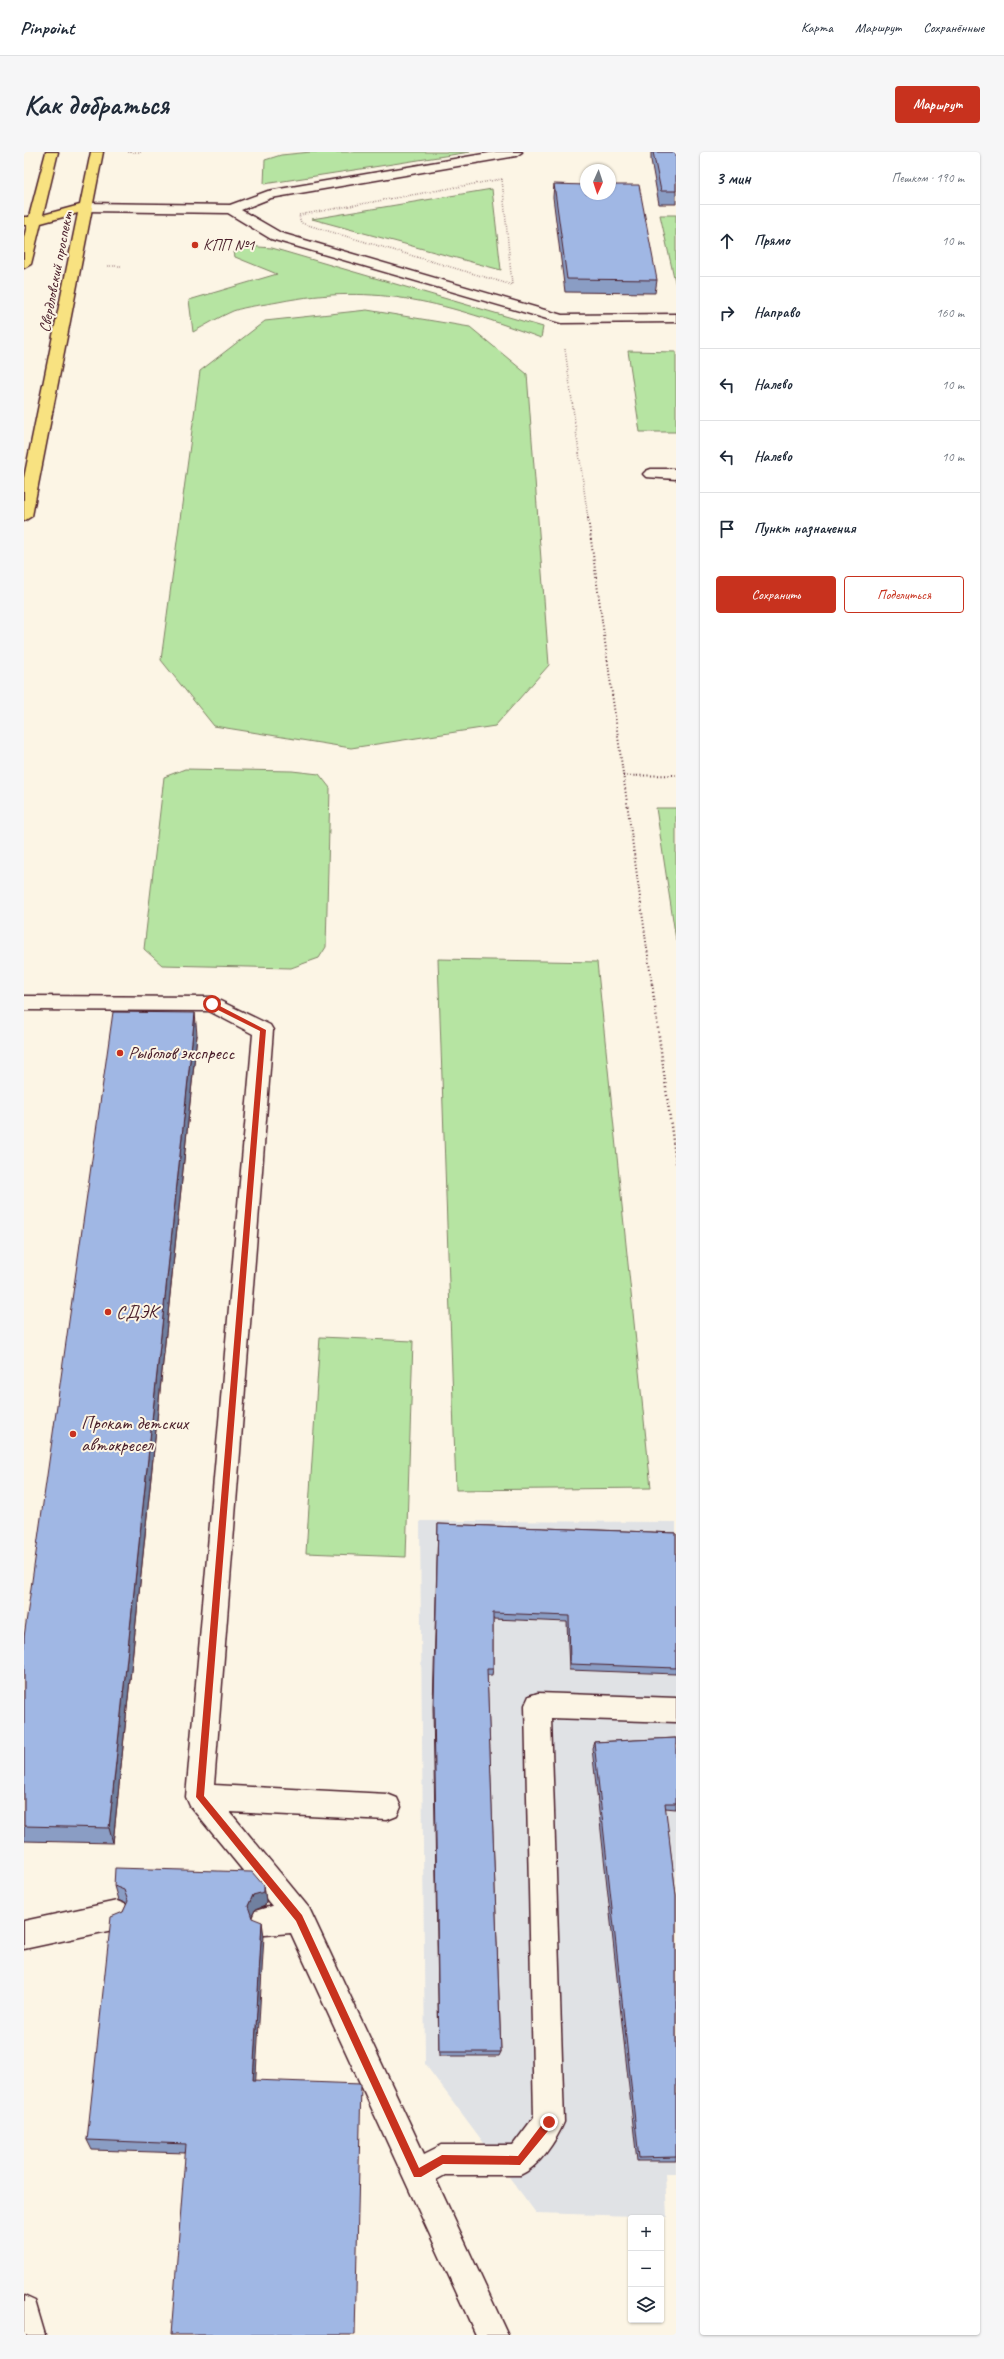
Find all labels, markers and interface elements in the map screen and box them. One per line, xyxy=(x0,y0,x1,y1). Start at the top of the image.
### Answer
text: Pinpoint xyxy=(20,16,74,40)
text: Карта xyxy=(801,19,833,36)
text: Маршрут xyxy=(855,19,901,36)
text: Сохранённые xyxy=(923,19,984,36)
button: Маршрут xyxy=(895,86,980,123)
text: Как добраться xyxy=(24,87,169,122)
north arrow xyxy=(580,164,616,200)
text: 3 мин xyxy=(716,168,751,189)
text: Пешком · 190 m xyxy=(891,170,964,186)
street label: Свердловский проспект xyxy=(34,209,78,334)
icon: ahead xyxy=(716,230,738,252)
text: Прямо xyxy=(754,231,790,250)
text: 10 m xyxy=(942,233,964,249)
place label: КПП №1 xyxy=(203,235,255,255)
marker: КПП №1 xyxy=(190,240,200,250)
icon: right xyxy=(716,302,738,324)
text: Направо xyxy=(754,303,800,322)
text: 160 m xyxy=(936,305,964,321)
icon: left xyxy=(716,374,738,396)
text: Налево xyxy=(754,375,792,394)
text: 10 m xyxy=(942,377,964,393)
icon: left xyxy=(716,446,738,468)
text: Налево xyxy=(754,447,792,466)
text: 10 m xyxy=(942,449,964,465)
icon: arrive xyxy=(716,518,738,540)
text: Пункт назначения xyxy=(754,519,856,538)
button: Сохранить xyxy=(716,576,836,613)
button: Поделиться xyxy=(844,576,964,613)
route start xyxy=(203,995,221,1013)
place label: Рыболов экспресс xyxy=(128,1041,235,1065)
marker: Рыболов экспресс xyxy=(115,1048,125,1058)
place label: СДЭК xyxy=(116,1300,161,1324)
marker: СДЭК xyxy=(103,1307,113,1317)
place label: Прокат детских автокресел xyxy=(81,1411,190,1457)
marker: Прокат детских автокресел xyxy=(68,1429,78,1439)
route end xyxy=(540,2113,558,2131)
map controls xyxy=(628,2215,664,2323)
button: + xyxy=(628,2215,664,2251)
button: − xyxy=(628,2251,664,2287)
button: layers xyxy=(628,2287,664,2323)

